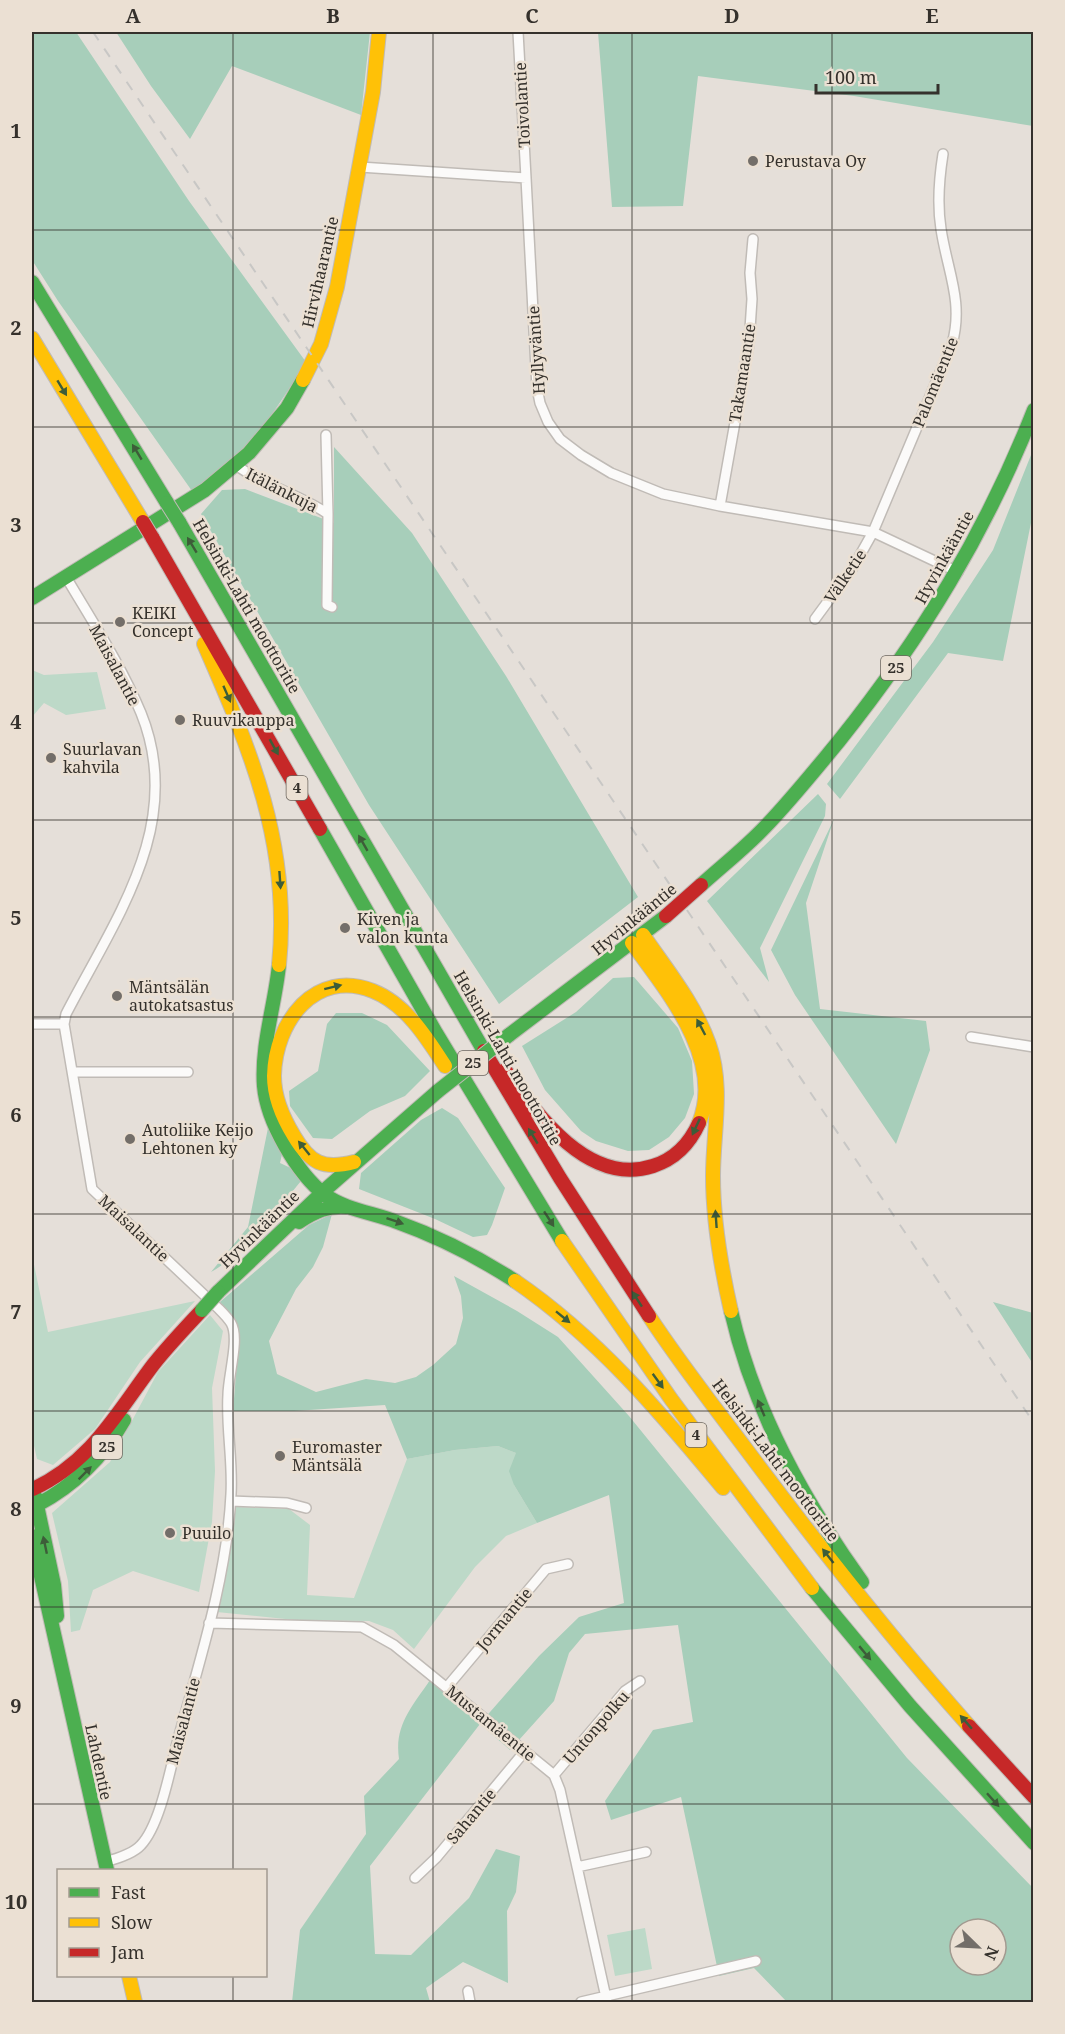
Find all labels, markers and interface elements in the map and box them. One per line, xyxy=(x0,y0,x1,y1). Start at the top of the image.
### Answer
text: A xyxy=(125,2,141,29)
text: B xyxy=(326,2,340,29)
text: C xyxy=(525,2,539,29)
text: D xyxy=(724,2,740,29)
text: E xyxy=(925,2,939,29)
scale bar xyxy=(816,57,938,95)
street label: Toivolantie xyxy=(509,62,535,148)
text: 100 m xyxy=(825,65,877,89)
text: 1 xyxy=(10,117,22,144)
place label: Perustava Oy xyxy=(765,150,867,172)
marker: Perustava Oy xyxy=(746,154,760,168)
street label: Hirvihaarantie xyxy=(296,214,344,330)
street label: Hyllyväntie xyxy=(522,305,550,395)
text: 2 xyxy=(10,314,22,341)
street label: Takamaantie xyxy=(723,322,761,424)
street label: Palomäentie xyxy=(907,334,963,430)
one-way arrow xyxy=(57,380,68,396)
one-way arrow xyxy=(132,444,143,460)
street label: Itälänkuja xyxy=(242,462,322,518)
street label: Hyvinkääntie xyxy=(909,506,979,608)
text: 3 xyxy=(10,511,22,538)
street label: Helsinki-Lahti moottoritie xyxy=(188,515,306,697)
one-way arrow xyxy=(187,537,198,553)
street label: Välketie xyxy=(819,545,871,607)
place label: KEIKI Concept xyxy=(132,602,194,642)
marker: KEIKI Concept xyxy=(113,615,127,629)
street label: Maisalantie xyxy=(84,621,146,709)
road number: 25 xyxy=(881,656,911,680)
one-way arrow xyxy=(222,685,231,702)
text: 4 xyxy=(10,708,22,735)
place label: Ruuvikauppa xyxy=(192,709,294,731)
marker: Ruuvikauppa xyxy=(173,713,187,727)
place label: Suurlavan kahvila xyxy=(63,738,142,778)
one-way arrow xyxy=(269,739,279,756)
marker: Suurlavan kahvila xyxy=(44,751,58,765)
road number: 4 xyxy=(286,776,308,800)
one-way arrow xyxy=(358,835,369,851)
one-way arrow xyxy=(275,871,285,890)
street label: Hyvinkääntie xyxy=(587,878,681,960)
text: 5 xyxy=(10,904,22,931)
place label: Kiven ja valon kunta xyxy=(357,908,448,948)
marker: Kiven ja valon kunta xyxy=(338,921,352,935)
street label: Helsinki-Lahti moottoritie xyxy=(449,967,567,1149)
place label: Mäntsälän autokatsastus xyxy=(129,976,233,1016)
one-way arrow xyxy=(324,982,342,992)
marker: Mäntsälän autokatsastus xyxy=(110,989,124,1003)
one-way arrow xyxy=(696,1018,706,1035)
road number: 25 xyxy=(458,1051,488,1075)
text: 6 xyxy=(10,1101,22,1128)
one-way arrow xyxy=(692,1118,702,1136)
place label: Autoliike Keijo Lehtonen ky xyxy=(142,1119,254,1159)
one-way arrow xyxy=(528,1127,538,1144)
marker: Autoliike Keijo Lehtonen ky xyxy=(123,1132,137,1146)
one-way arrow xyxy=(297,1140,310,1156)
street label: Hyvinkääntie xyxy=(214,1185,304,1273)
street label: Maisalantie xyxy=(94,1190,174,1266)
one-way arrow xyxy=(711,1210,720,1229)
one-way arrow xyxy=(543,1211,554,1228)
one-way arrow xyxy=(386,1216,404,1226)
one-way arrow xyxy=(631,1291,643,1307)
text: 7 xyxy=(10,1298,22,1325)
one-way arrow xyxy=(555,1311,571,1324)
one-way arrow xyxy=(652,1373,664,1389)
street label: Helsinki-Lahti moottoritie xyxy=(708,1374,844,1546)
one-way arrow xyxy=(756,1399,765,1417)
road number: 4 xyxy=(686,1423,706,1447)
road number: 25 xyxy=(92,1435,122,1459)
place label: Euromaster Mäntsälä xyxy=(292,1436,382,1476)
marker: Euromaster Mäntsälä xyxy=(273,1449,287,1463)
one-way arrow xyxy=(77,1466,91,1480)
text: 8 xyxy=(10,1495,22,1522)
place label: Puuilo xyxy=(182,1522,231,1544)
marker: Puuilo xyxy=(163,1526,177,1540)
one-way arrow xyxy=(40,1535,49,1554)
one-way arrow xyxy=(823,1549,835,1564)
street label: Jormantie xyxy=(470,1583,537,1656)
one-way arrow xyxy=(858,1645,871,1660)
street label: Maisalantie xyxy=(161,1675,205,1767)
street label: Mustamäentie xyxy=(442,1680,540,1766)
street label: Untonpolku xyxy=(558,1686,634,1768)
text: 9 xyxy=(10,1692,22,1719)
one-way arrow xyxy=(960,1714,973,1730)
street label: Lahdentie xyxy=(80,1722,118,1802)
street label: Sahantie xyxy=(441,1783,501,1849)
one-way arrow xyxy=(986,1792,999,1807)
legend xyxy=(57,1869,267,1977)
text: Fast xyxy=(111,1880,146,1904)
text: 10 xyxy=(5,1888,27,1915)
text: Slow xyxy=(111,1910,153,1934)
north arrow xyxy=(948,1917,1008,1977)
text: Jam xyxy=(110,1940,145,1964)
text: N xyxy=(979,1943,1004,1964)

